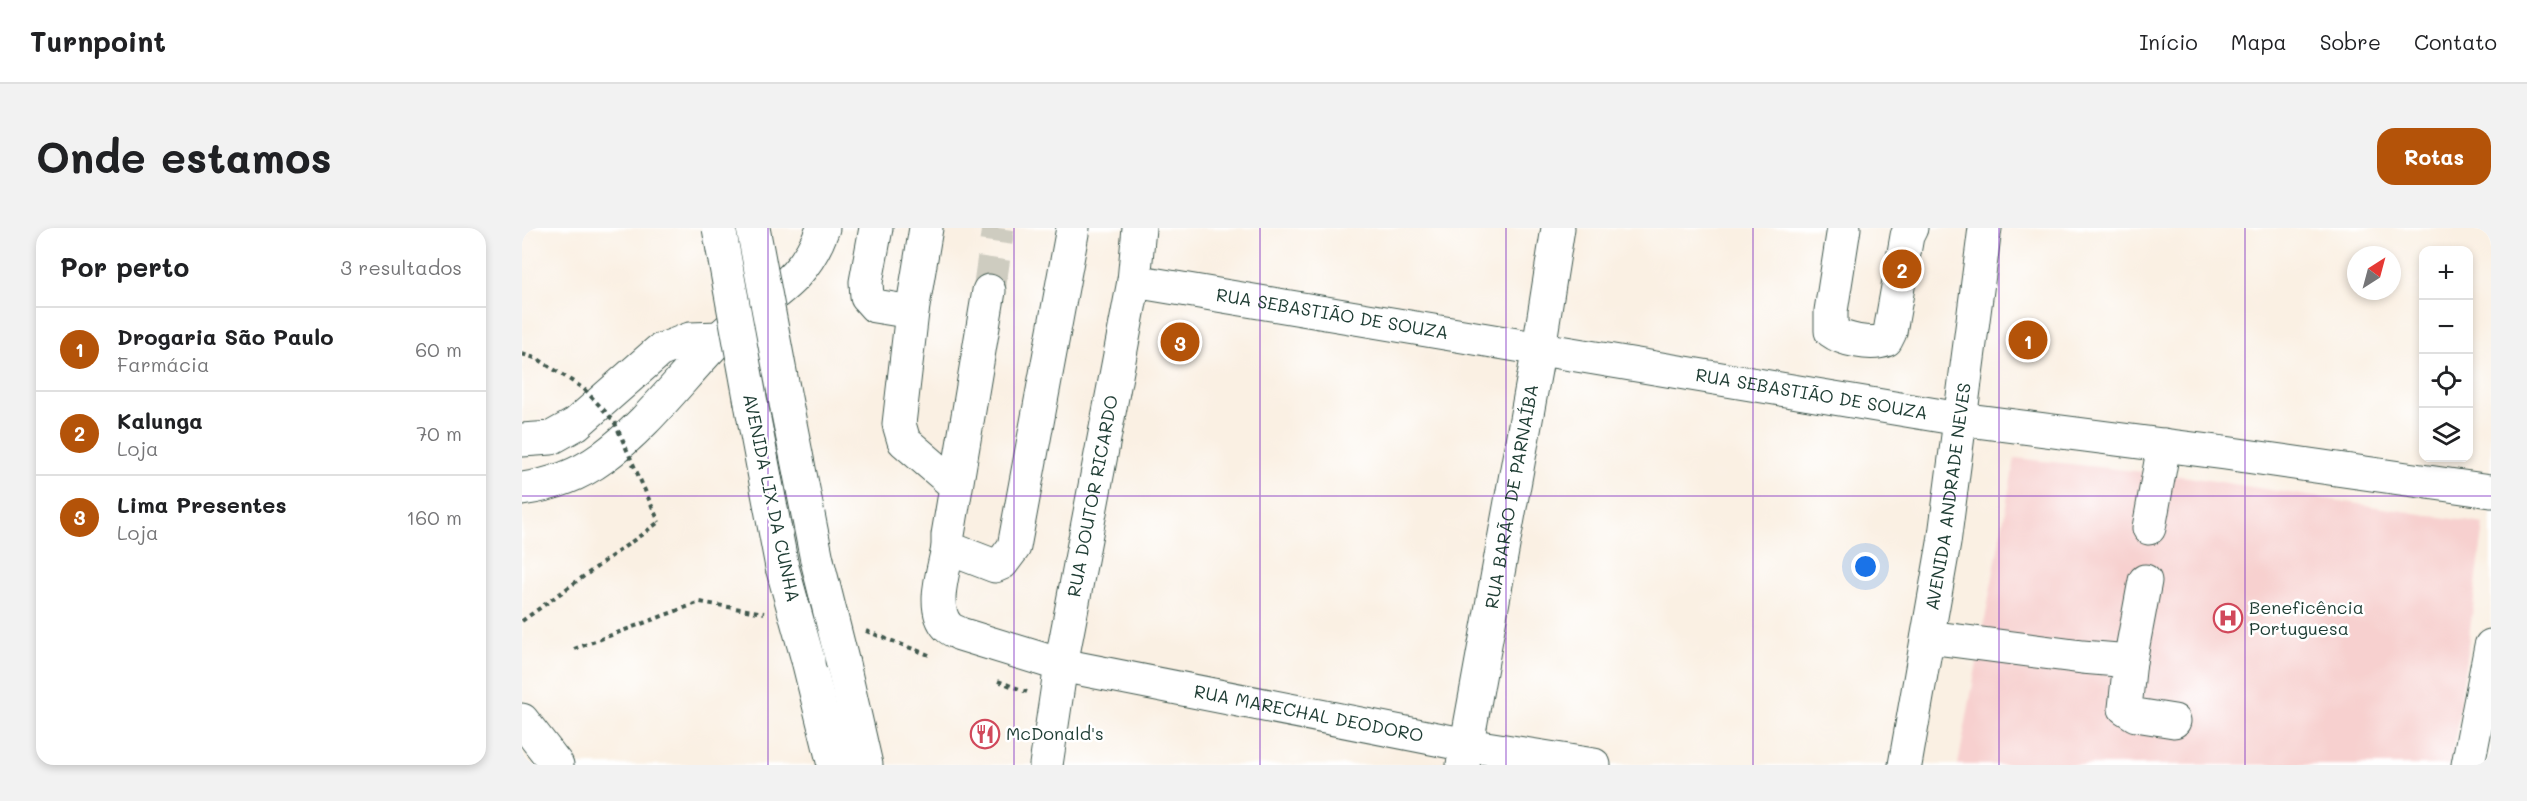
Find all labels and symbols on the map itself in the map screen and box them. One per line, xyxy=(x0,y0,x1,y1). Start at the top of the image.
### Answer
pin: 2 xyxy=(1882,246,1922,291)
north arrow xyxy=(2347,246,2401,300)
street label: RUA SEBASTIÃO DE SOUZA xyxy=(1215,282,1450,344)
pin: 1 xyxy=(2008,318,2048,362)
pin: 3 xyxy=(1160,320,1200,364)
street label: RUA SEBASTIÃO DE SOUZA xyxy=(1694,362,1930,424)
street label: AVENIDA ANDRADE NEVES xyxy=(1919,381,1976,612)
street label: RUA BARÃO DE PARNAÍBA xyxy=(1479,382,1543,611)
street label: AVENIDA LIX DA CUNHA xyxy=(738,391,806,604)
street label: RUA DOUTOR RICARDO xyxy=(1061,393,1123,599)
your location xyxy=(1851,552,1880,581)
place label: Beneficência Portuguesa xyxy=(2249,595,2364,640)
hospital icon: Beneficência Portuguesa xyxy=(2212,602,2244,634)
street label: RUA MARECHAL DEODORO xyxy=(1192,679,1426,747)
restaurant icon: McDonald's xyxy=(969,718,1001,750)
place label: McDonald's xyxy=(1006,721,1104,745)

